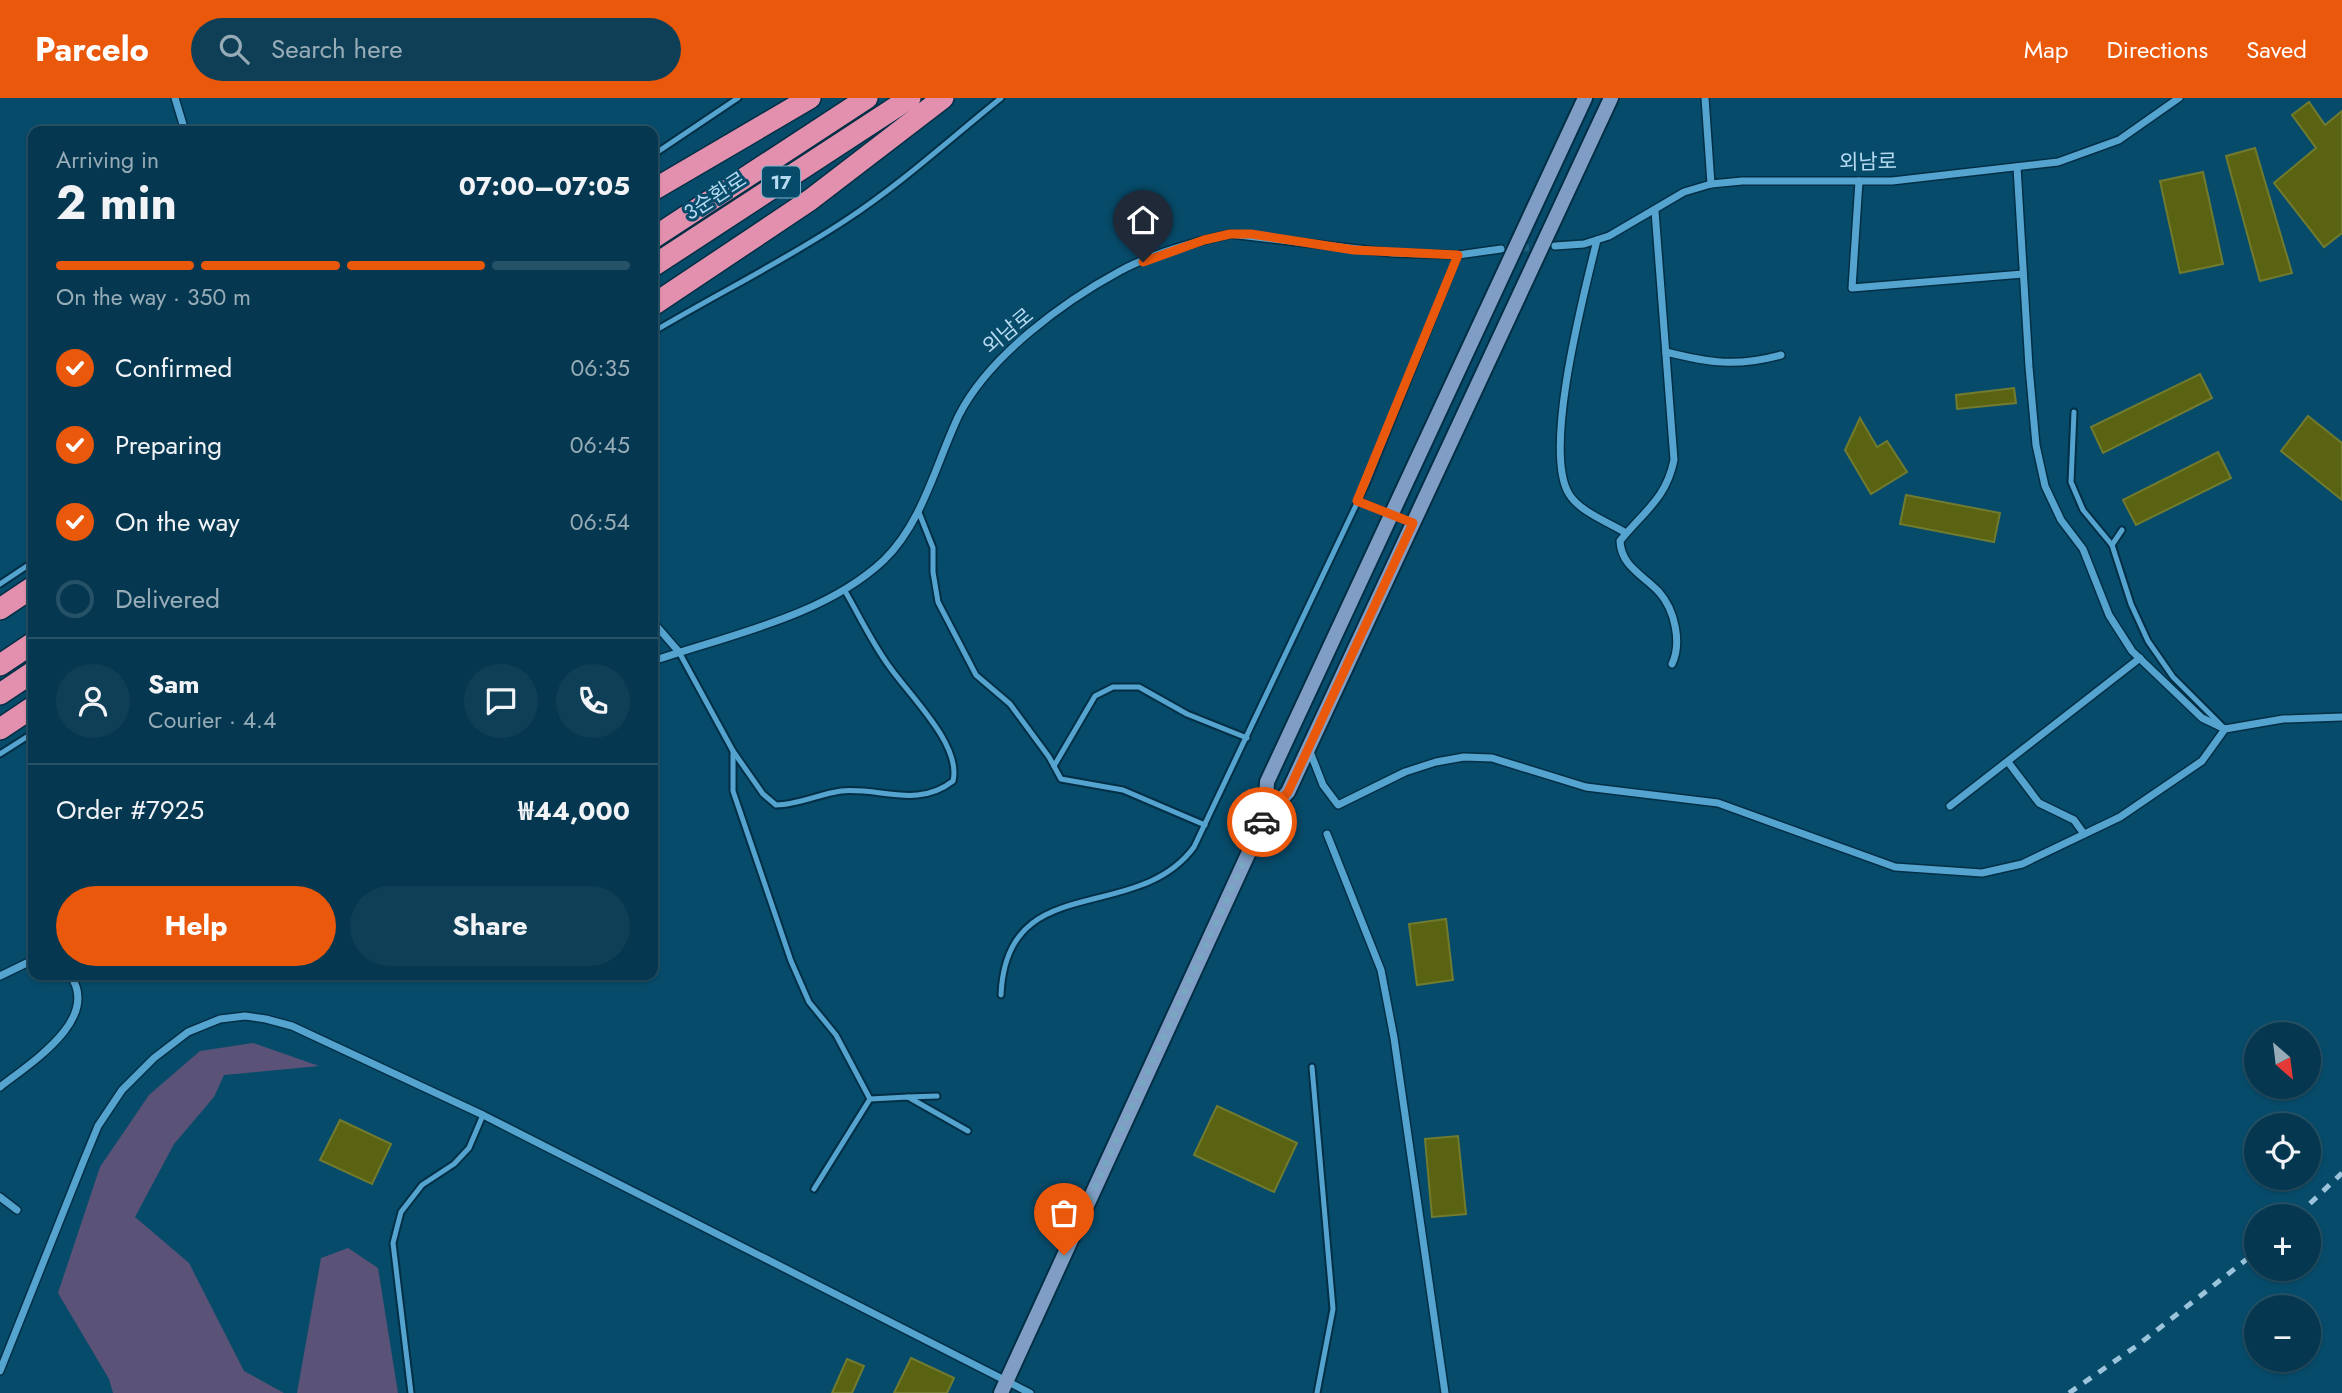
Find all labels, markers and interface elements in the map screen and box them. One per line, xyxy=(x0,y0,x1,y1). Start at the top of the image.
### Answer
search box xyxy=(191,18,681,81)
text: Parcelo xyxy=(35,26,149,73)
icon: search xyxy=(215,30,253,68)
text: Search here xyxy=(271,30,403,68)
text: Map xyxy=(2024,32,2069,67)
text: Directions xyxy=(2107,32,2208,67)
text: Saved xyxy=(2246,32,2307,67)
text: Arriving in xyxy=(56,143,159,177)
street label: 외남로 xyxy=(1839,146,1897,178)
street label: 3순환로 xyxy=(678,165,752,227)
road number: 17 xyxy=(762,166,800,198)
text: 07:00–07:05 xyxy=(459,167,630,205)
text: 2 min xyxy=(56,170,177,236)
pin xyxy=(1113,190,1173,262)
icon: home xyxy=(1124,201,1162,239)
text: On the way · 350 m xyxy=(56,280,251,314)
street label: 외남로 xyxy=(976,301,1040,361)
icon: check xyxy=(56,349,94,387)
text: Confirmed xyxy=(115,349,232,387)
text: 06:35 xyxy=(571,351,630,385)
icon: check xyxy=(56,426,94,464)
text: Preparing xyxy=(115,426,222,464)
text: 06:45 xyxy=(570,428,630,462)
icon: check xyxy=(56,503,94,541)
text: On the way xyxy=(115,503,240,541)
text: 06:54 xyxy=(570,505,630,539)
text: Delivered xyxy=(115,580,220,618)
button: person xyxy=(56,664,130,738)
button: chat xyxy=(464,664,538,738)
button: phone xyxy=(556,664,630,738)
text: Sam xyxy=(148,665,200,703)
text: Courier · 4.4 xyxy=(148,703,276,737)
courier xyxy=(1227,787,1297,857)
text: Order #7925 xyxy=(56,791,204,829)
text: ₩44,000 xyxy=(518,792,630,830)
icon: car xyxy=(1243,803,1281,841)
button: Help xyxy=(56,886,336,966)
button: Share xyxy=(350,886,630,966)
north arrow xyxy=(2244,1022,2320,1099)
map controls xyxy=(2244,1022,2321,1372)
button: locate xyxy=(2244,1113,2321,1190)
pin xyxy=(1034,1183,1094,1255)
icon: bag xyxy=(1045,1194,1083,1232)
button: + xyxy=(2244,1204,2321,1281)
button: − xyxy=(2244,1295,2321,1372)

